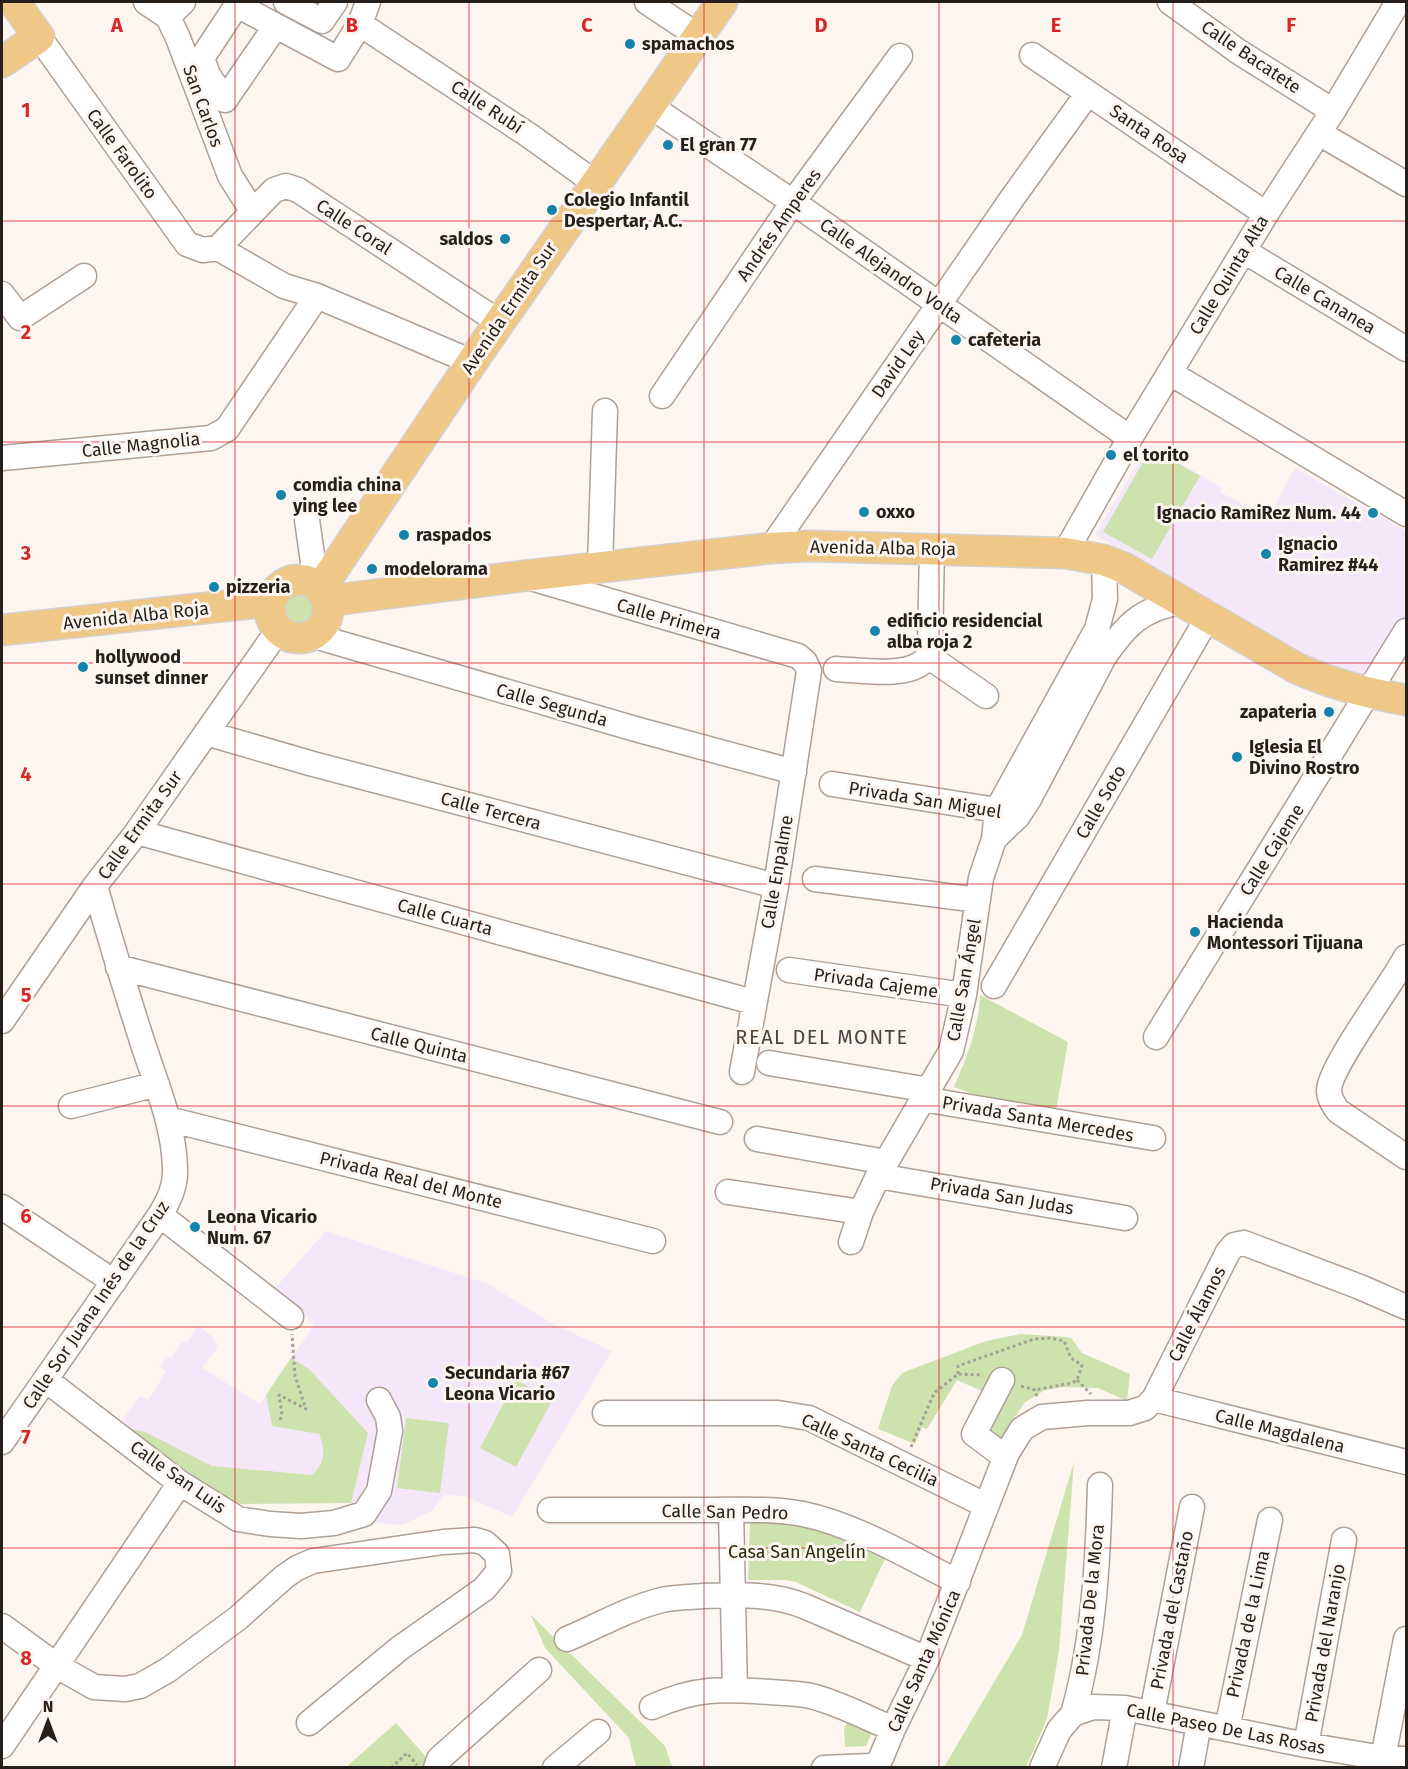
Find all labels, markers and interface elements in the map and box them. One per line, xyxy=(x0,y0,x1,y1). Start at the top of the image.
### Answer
text: A xyxy=(110,13,124,37)
text: B xyxy=(346,13,358,37)
text: C xyxy=(581,13,593,37)
text: D xyxy=(814,13,828,37)
text: E xyxy=(1051,13,1061,37)
text: F xyxy=(1286,13,1296,37)
street label: Calle Bacatete xyxy=(1197,16,1305,98)
place label: spamachos xyxy=(642,33,735,55)
marker: spamachos xyxy=(623,37,637,51)
street label: San Carlos xyxy=(178,62,228,150)
street label: Calle Rubí xyxy=(447,76,527,138)
text: 1 xyxy=(21,98,31,122)
street label: Santa Rosa xyxy=(1105,100,1193,168)
street label: Calle Farolito xyxy=(82,105,162,203)
place label: El gran 77 xyxy=(680,134,757,156)
marker: El gran 77 xyxy=(661,138,675,152)
street label: Andrés Amperes xyxy=(732,165,826,285)
place label: Colegio Infantil Despertar, A.C. xyxy=(564,189,689,232)
street label: Calle Coral xyxy=(312,194,396,260)
marker: Colegio Infantil Despertar, A.C. xyxy=(545,203,559,217)
street label: Calle Quinta Alta xyxy=(1185,211,1273,339)
street label: Calle Alejandro Volta xyxy=(815,213,967,329)
place label: saldos xyxy=(440,228,493,250)
marker: saldos xyxy=(498,232,512,246)
street label: Avenida Ermita Sur xyxy=(457,238,561,378)
street label: Calle Cananea xyxy=(1270,261,1380,339)
text: 2 xyxy=(21,320,31,344)
street label: David Ley xyxy=(867,326,929,402)
place label: cafeteria xyxy=(968,329,1041,351)
marker: cafeteria xyxy=(949,333,963,347)
street label: Calle Magnolia xyxy=(81,428,201,462)
place label: el torito xyxy=(1123,444,1189,466)
marker: el torito xyxy=(1104,448,1118,462)
place label: comdia china ying lee xyxy=(292,474,401,517)
marker: comdia china ying lee xyxy=(274,488,288,502)
place label: oxxo xyxy=(876,501,915,523)
place label: Ignacio RamiRez Num. 44 xyxy=(1157,502,1361,524)
marker: oxxo xyxy=(857,505,871,519)
marker: Ignacio RamiRez Num. 44 xyxy=(1366,506,1380,520)
place label: raspados xyxy=(416,524,492,546)
marker: raspados xyxy=(397,528,411,542)
place label: Ignacio Ramirez #44 xyxy=(1278,533,1378,576)
street label: Avenida Alba Roja xyxy=(810,536,956,560)
text: 3 xyxy=(20,541,31,565)
marker: Ignacio Ramirez #44 xyxy=(1259,547,1273,561)
place label: modelorama xyxy=(384,558,488,580)
marker: modelorama xyxy=(365,562,379,576)
place label: pizzeria xyxy=(226,576,290,598)
marker: pizzeria xyxy=(207,580,221,594)
street label: Calle Primera xyxy=(614,594,724,644)
street label: Avenida Alba Roja xyxy=(62,597,210,635)
place label: edificio residencial alba roja 2 xyxy=(887,610,1043,653)
marker: edificio residencial alba roja 2 xyxy=(868,624,882,638)
place label: hollywood sunset dinner xyxy=(95,646,209,689)
marker: hollywood sunset dinner xyxy=(76,660,90,674)
street label: Calle Segunda xyxy=(494,679,610,731)
place label: zapateria xyxy=(1240,701,1317,723)
marker: zapateria xyxy=(1322,705,1336,719)
place label: Iglesia El Divino Rostro xyxy=(1249,736,1359,779)
marker: Iglesia El Divino Rostro xyxy=(1230,750,1244,764)
street label: Calle Soto xyxy=(1071,761,1131,843)
text: 4 xyxy=(20,762,32,786)
street label: Calle Ermita Sur xyxy=(93,766,187,884)
street label: Privada San Miguel xyxy=(847,777,1003,823)
street label: Calle Tercera xyxy=(438,787,544,835)
street label: Calle Cajeme xyxy=(1235,800,1309,900)
street label: Calle Enpalme xyxy=(756,813,798,931)
street label: Calle Cuarta xyxy=(395,894,495,940)
place label: Hacienda Montessori Tijuana xyxy=(1207,911,1363,954)
street label: Calle San Ángel xyxy=(941,917,986,1043)
marker: Hacienda Montessori Tijuana xyxy=(1188,925,1202,939)
street label: Privada Cajeme xyxy=(812,963,940,1003)
text: 5 xyxy=(21,983,32,1007)
street label: Calle Quinta xyxy=(368,1022,470,1068)
district label: REAL DEL MONTE xyxy=(735,1025,909,1049)
street label: Privada Santa Mercedes xyxy=(940,1091,1136,1147)
street label: Privada Real del Monte xyxy=(317,1147,505,1213)
street label: Privada San Judas xyxy=(928,1173,1076,1219)
street label: Calle Sor Juana Inés de la Cruz xyxy=(18,1197,174,1413)
text: 6 xyxy=(20,1204,32,1228)
place label: Leona Vicario Num. 67 xyxy=(207,1206,317,1249)
marker: Leona Vicario Num. 67 xyxy=(188,1220,202,1234)
street label: Calle Álamos xyxy=(1163,1262,1230,1365)
place label: Secundaria #67 Leona Vicario xyxy=(445,1362,570,1405)
marker: Secundaria #67 Leona Vicario xyxy=(426,1376,440,1390)
street label: Calle Magdalena xyxy=(1213,1404,1347,1458)
street label: Calle Santa Cecilia xyxy=(798,1409,942,1491)
text: 7 xyxy=(21,1425,31,1449)
street label: Calle San Luis xyxy=(126,1436,230,1518)
street label: Calle San Pedro xyxy=(661,1500,789,1524)
street label: Privada De la Mora xyxy=(1071,1523,1109,1677)
street label: Privada del Castaño xyxy=(1146,1529,1198,1691)
park label: Casa San Angelín xyxy=(728,1541,866,1563)
street label: Privada de la Lima xyxy=(1222,1548,1274,1700)
street label: Privada del Naranjo xyxy=(1300,1562,1350,1724)
street label: Calle Santa Mónica xyxy=(883,1586,965,1736)
text: 8 xyxy=(20,1646,32,1670)
north arrow xyxy=(18,1691,78,1751)
text: N xyxy=(43,1697,53,1716)
street label: Calle Paseo De Las Rosas xyxy=(1125,1699,1327,1759)

